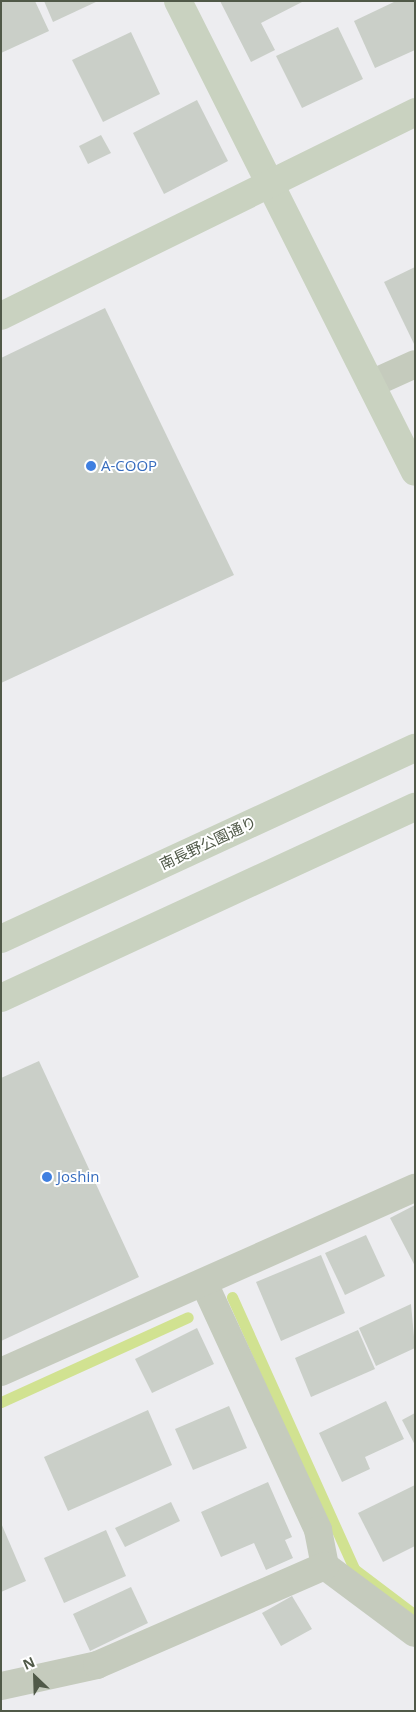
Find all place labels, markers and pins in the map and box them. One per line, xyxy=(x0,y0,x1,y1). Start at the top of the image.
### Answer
place label: A-COOP xyxy=(101,457,157,475)
marker: A-COOP xyxy=(85,460,97,472)
place label: Joshin xyxy=(57,1168,99,1186)
marker: Joshin xyxy=(41,1171,53,1183)

